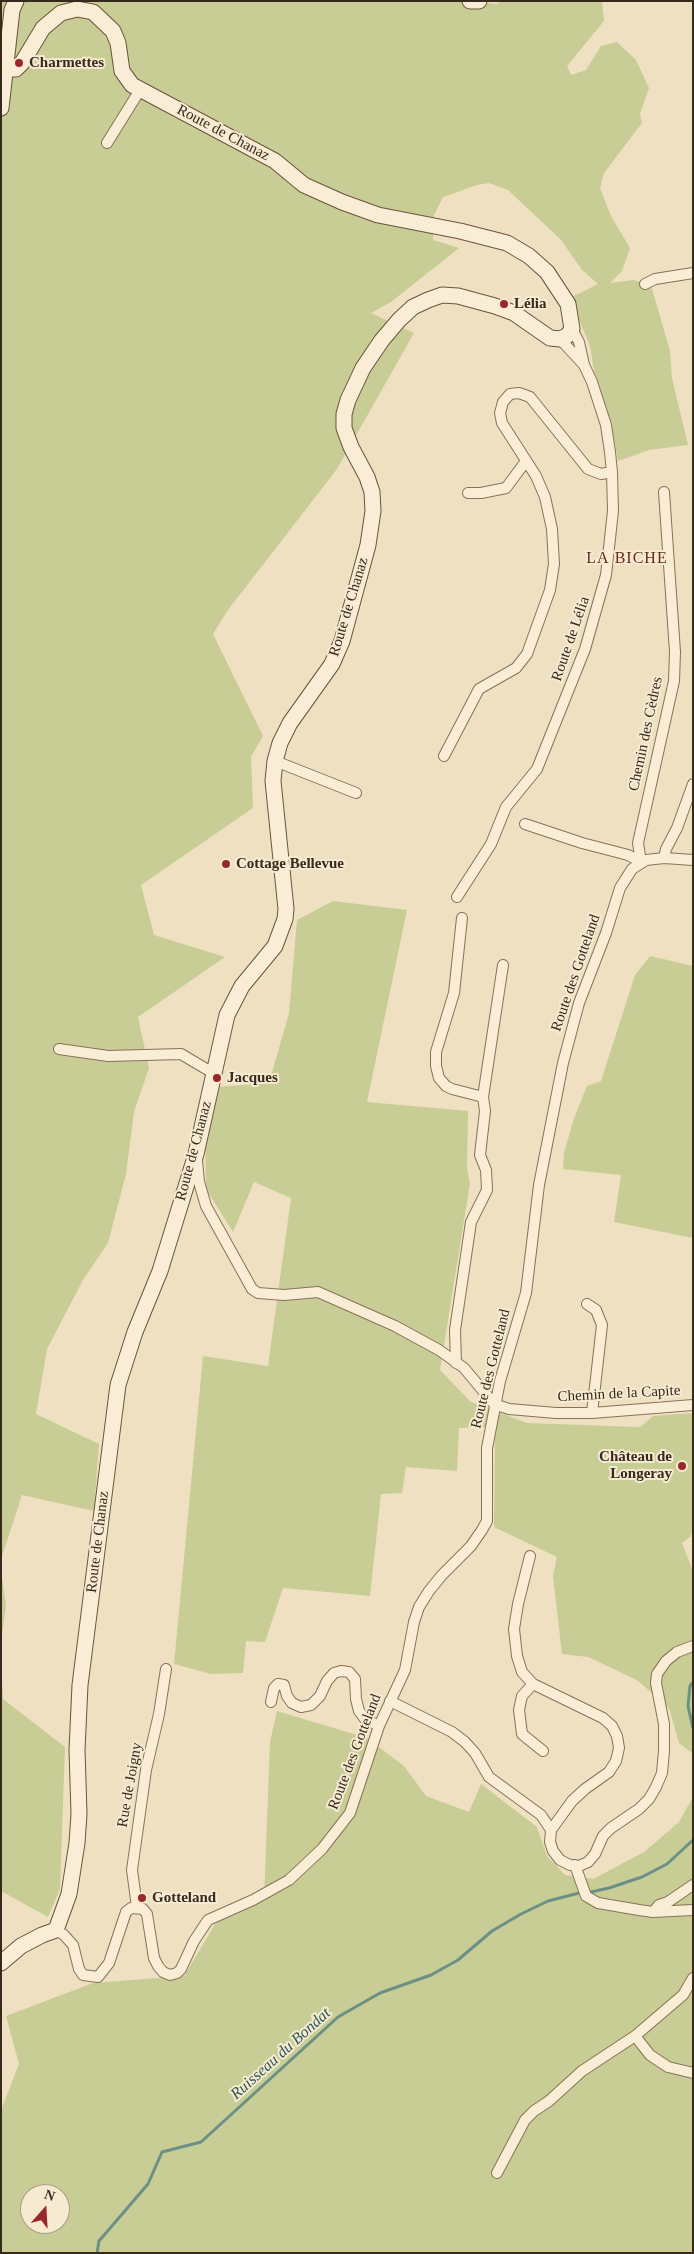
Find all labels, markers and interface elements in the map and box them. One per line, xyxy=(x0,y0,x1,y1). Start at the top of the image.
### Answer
place label: Charmettes xyxy=(29,54,104,72)
marker: Charmettes xyxy=(13,57,25,69)
street label: Route de Chanaz xyxy=(174,101,272,165)
place label: Lélia xyxy=(514,295,546,313)
marker: Lélia xyxy=(498,298,510,310)
district label: LA BICHE xyxy=(585,549,669,569)
street label: Route de Chanaz xyxy=(325,555,373,659)
street label: Route de Lélia xyxy=(548,594,594,684)
street label: Chemin des Cèdres xyxy=(625,675,667,793)
place label: Cottage Bellevue xyxy=(236,855,344,873)
marker: Cottage Bellevue xyxy=(220,858,232,870)
street label: Route des Gotteland xyxy=(548,912,604,1034)
place label: Jacques xyxy=(227,1069,278,1087)
marker: Jacques xyxy=(211,1072,223,1084)
street label: Route de Chanaz xyxy=(172,1099,216,1203)
street label: Route des Gotteland xyxy=(467,1307,515,1431)
street label: Chemin de la Capite xyxy=(557,1382,681,1406)
place label: Château de Longeray xyxy=(599,1448,672,1483)
marker: Château de Longeray xyxy=(676,1460,688,1472)
street label: Route de Chanaz xyxy=(83,1490,113,1594)
street label: Route des Gotteland xyxy=(325,1692,385,1812)
street label: Rue de Joigny xyxy=(114,1741,146,1829)
place label: Gotteland xyxy=(152,1889,216,1907)
marker: Gotteland xyxy=(136,1892,148,1904)
water label: Ruisseau du Bondat xyxy=(227,2004,335,2104)
north arrow xyxy=(20,2184,70,2234)
text: N xyxy=(42,2187,57,2204)

